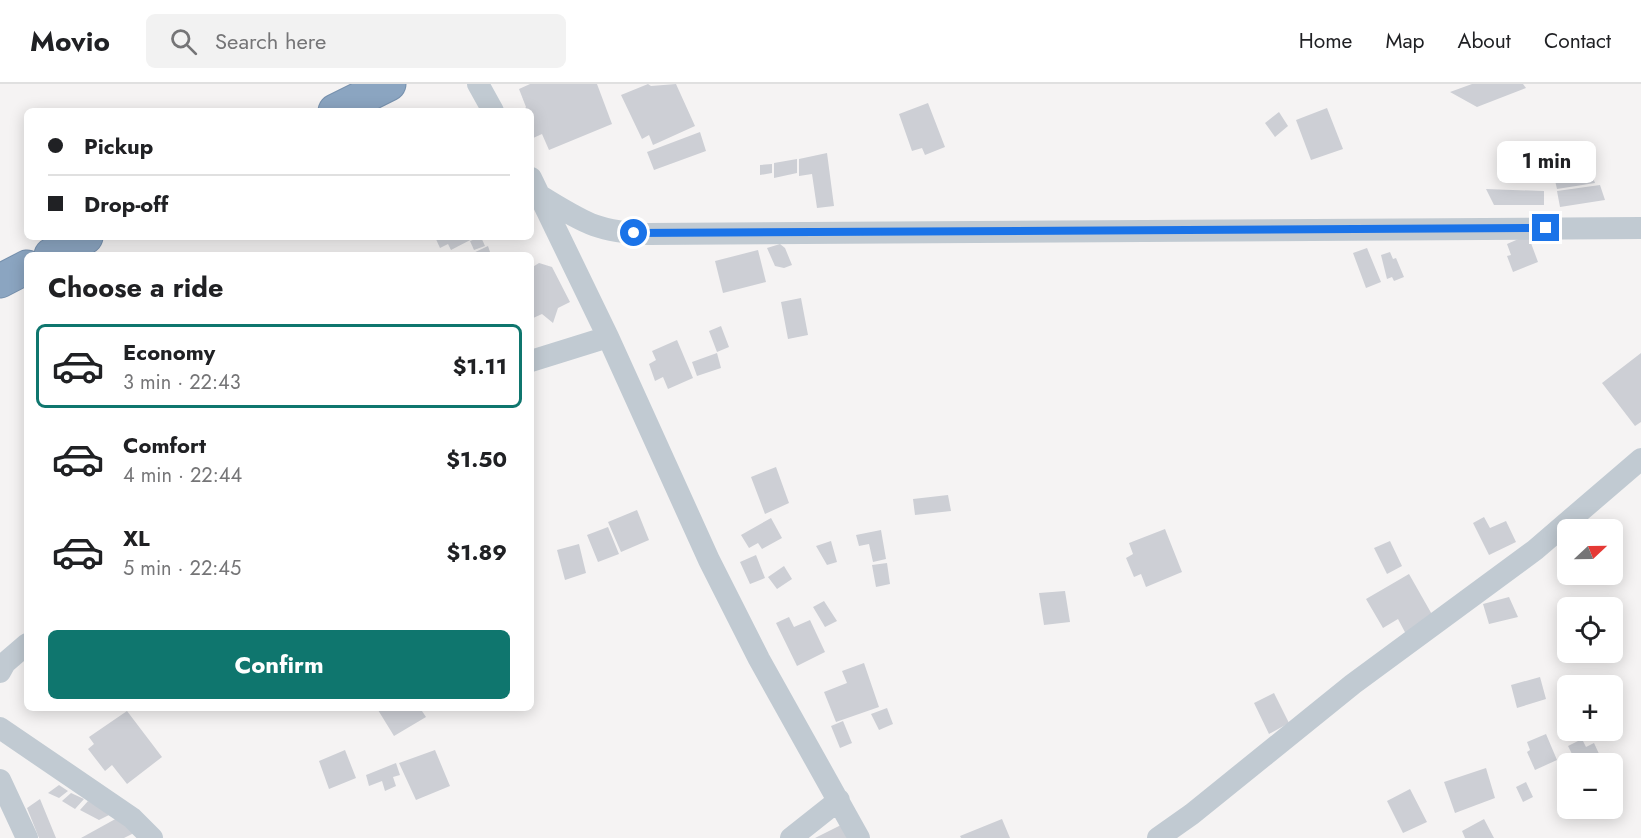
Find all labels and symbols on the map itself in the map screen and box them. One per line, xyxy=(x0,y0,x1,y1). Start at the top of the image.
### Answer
callout: 1 min xyxy=(1496,141,1596,183)
route end xyxy=(1532,214,1559,241)
route start xyxy=(620,219,647,246)
north arrow xyxy=(1557,519,1623,585)

